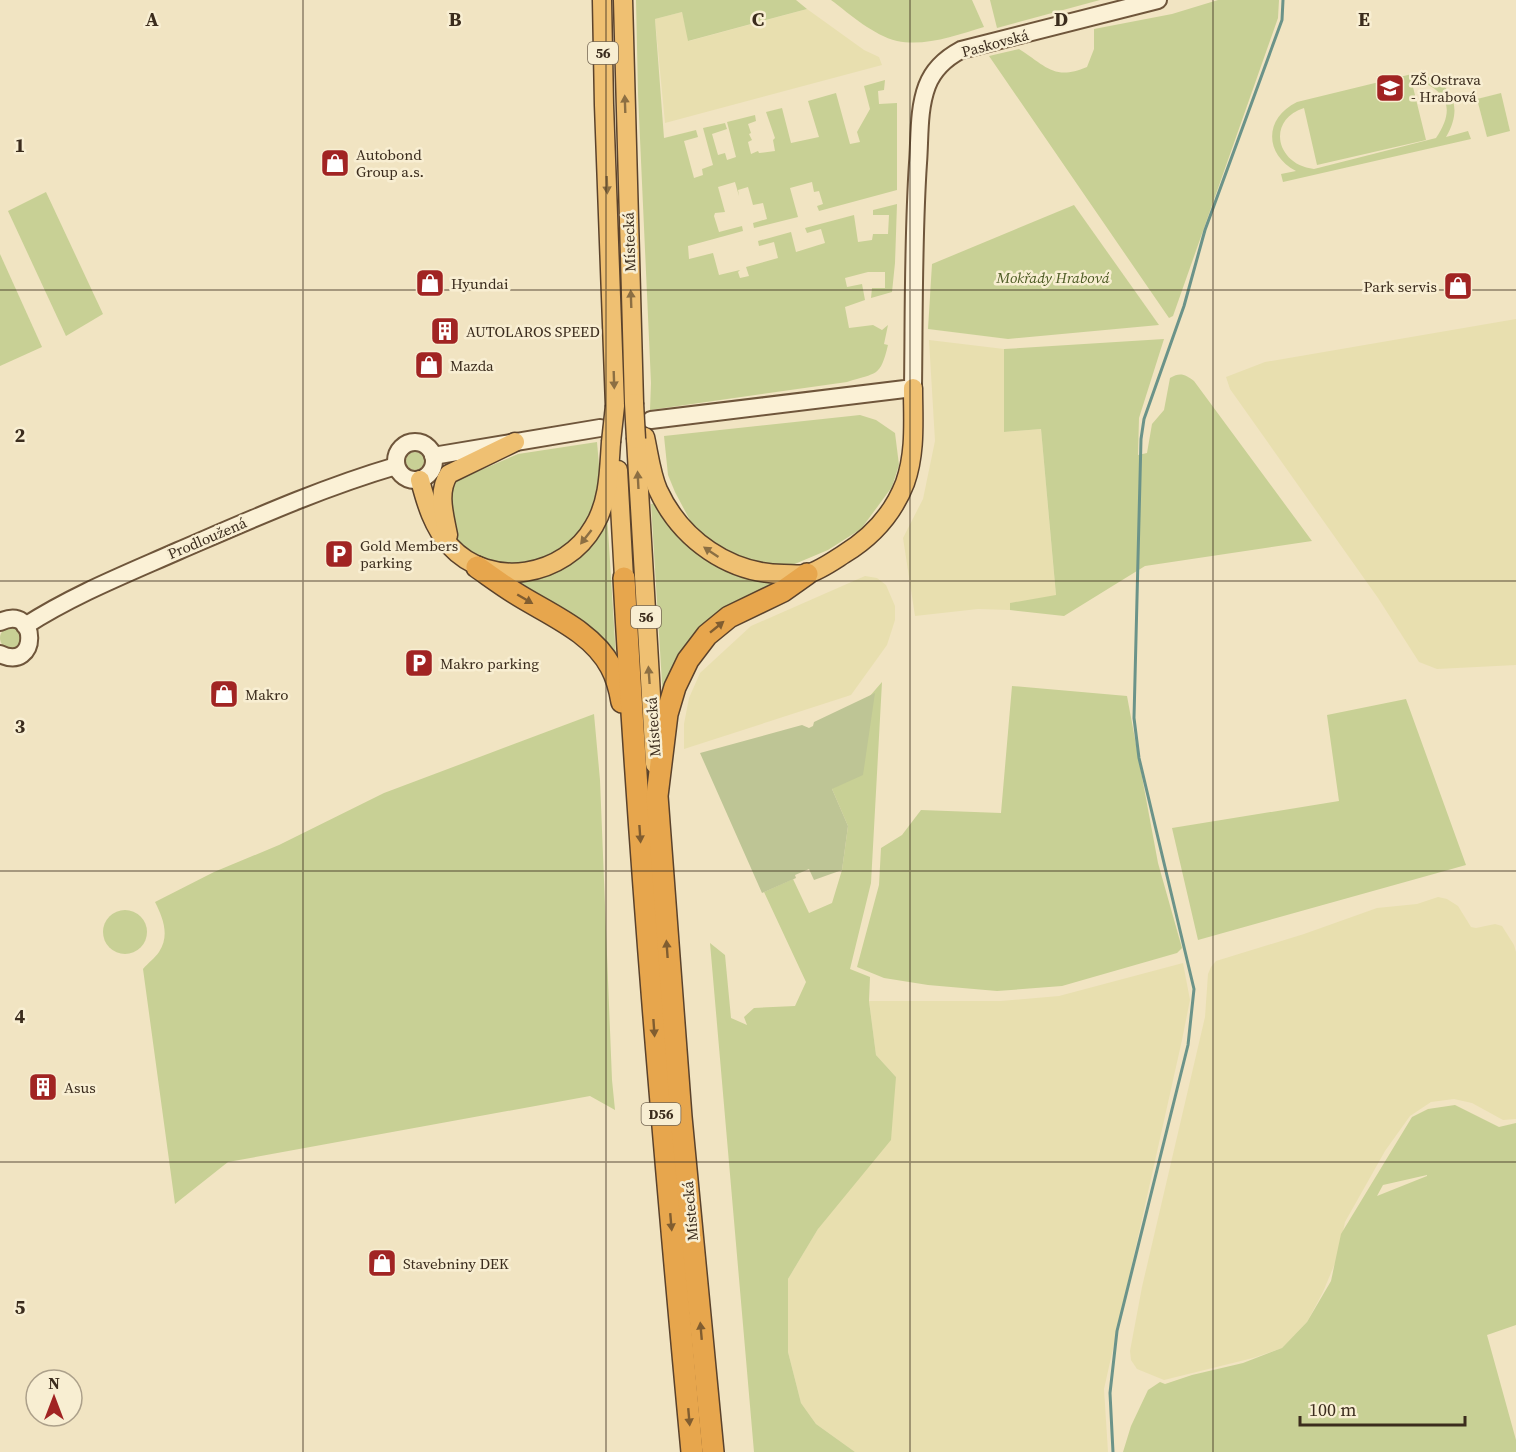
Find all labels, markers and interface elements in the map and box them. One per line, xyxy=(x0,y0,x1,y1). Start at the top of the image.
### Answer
text: A xyxy=(145,5,159,33)
text: B xyxy=(448,5,462,33)
text: C xyxy=(752,5,764,33)
text: D xyxy=(1054,5,1068,33)
text: E xyxy=(1358,5,1370,33)
street label: Paskovská xyxy=(959,24,1031,62)
road number: 56 xyxy=(588,42,618,64)
place label: ZŠ Ostrava - Hrabová xyxy=(1411,69,1481,107)
school or university icon: ZŠ Ostrava - Hrabová xyxy=(1374,72,1406,104)
one-way arrow xyxy=(621,94,630,113)
text: 1 xyxy=(15,131,25,159)
place label: Autobond Group a.s. xyxy=(356,144,424,182)
shop icon: Autobond Group a.s. xyxy=(319,147,351,179)
one-way arrow xyxy=(602,175,611,194)
street label: Místecká xyxy=(617,211,641,272)
shop icon: Hyundai xyxy=(414,267,446,299)
park label: Mokřady Hrabová xyxy=(995,267,1110,288)
shop icon: Park servis xyxy=(1442,270,1474,302)
place label: Hyundai xyxy=(451,273,508,294)
place label: Park servis xyxy=(1364,276,1437,297)
one-way arrow xyxy=(626,289,636,308)
building icon: AUTOLAROS SPEED xyxy=(429,315,461,347)
place label: AUTOLAROS SPEED xyxy=(466,321,600,342)
shop icon: Mazda xyxy=(413,349,445,381)
place label: Mazda xyxy=(450,355,494,376)
one-way arrow xyxy=(609,370,619,389)
text: 2 xyxy=(15,421,26,449)
one-way arrow xyxy=(633,470,643,489)
street label: Prodloužená xyxy=(164,512,250,564)
one-way arrow xyxy=(581,530,593,545)
place label: Gold Members parking xyxy=(360,535,458,573)
parking icon: Gold Members parking xyxy=(323,538,355,570)
one-way arrow xyxy=(703,547,719,558)
one-way arrow xyxy=(517,594,534,604)
road number: 56 xyxy=(631,606,661,628)
one-way arrow xyxy=(709,621,725,634)
parking icon: Makro parking xyxy=(403,647,435,679)
place label: Makro parking xyxy=(440,653,539,674)
one-way arrow xyxy=(645,665,654,684)
shop icon: Makro xyxy=(208,678,240,710)
place label: Makro xyxy=(245,684,289,705)
street label: Místecká xyxy=(640,696,666,758)
text: 3 xyxy=(15,712,26,740)
one-way arrow xyxy=(635,824,645,843)
one-way arrow xyxy=(662,939,672,958)
text: 4 xyxy=(15,1002,26,1030)
one-way arrow xyxy=(649,1019,659,1038)
building icon: Asus xyxy=(27,1071,59,1103)
place label: Asus xyxy=(64,1077,96,1098)
road number: D56 xyxy=(642,1103,680,1125)
street label: Místecká xyxy=(677,1180,703,1242)
one-way arrow xyxy=(666,1213,676,1232)
shop icon: Stavebniny DEK xyxy=(366,1247,398,1279)
place label: Stavebniny DEK xyxy=(403,1253,509,1274)
text: 5 xyxy=(15,1293,26,1321)
one-way arrow xyxy=(696,1321,706,1340)
north arrow xyxy=(24,1368,84,1428)
text: N xyxy=(48,1372,60,1394)
scale bar xyxy=(1300,1389,1465,1427)
text: 100 m xyxy=(1309,1397,1356,1422)
one-way arrow xyxy=(684,1407,694,1426)

